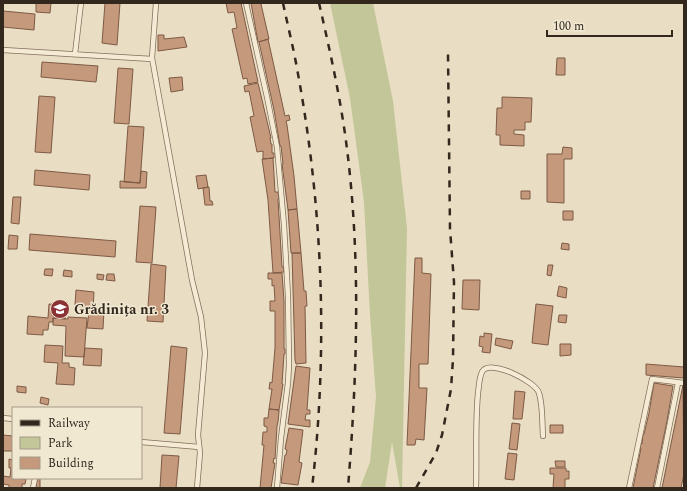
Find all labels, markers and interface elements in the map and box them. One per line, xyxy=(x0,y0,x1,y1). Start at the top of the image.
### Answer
scale bar xyxy=(547,12,672,38)
text: 100 m xyxy=(553,17,584,36)
school or university icon: Grădinița nr. 3 xyxy=(49,298,71,320)
place label: Grădinița nr. 3 xyxy=(74,299,169,320)
legend xyxy=(12,407,142,479)
text: Railway xyxy=(48,414,91,433)
text: Park xyxy=(48,434,73,453)
text: Building xyxy=(48,454,94,473)

